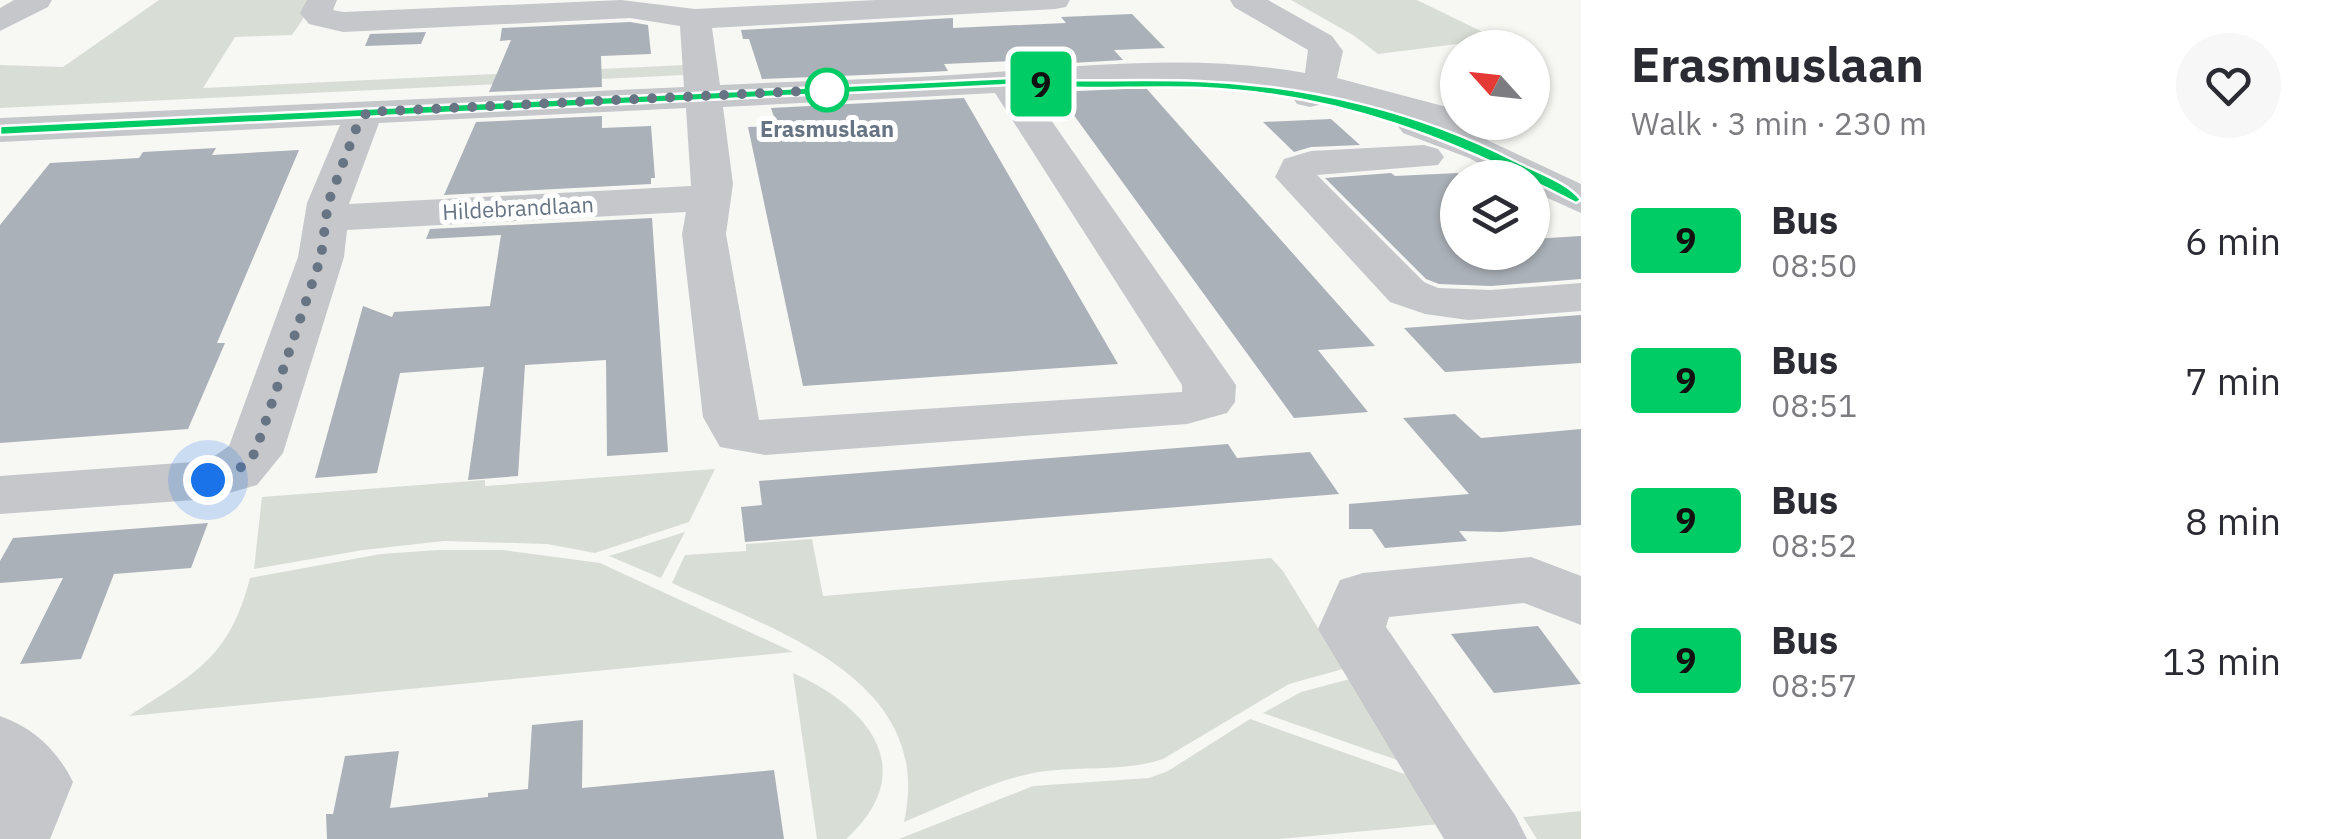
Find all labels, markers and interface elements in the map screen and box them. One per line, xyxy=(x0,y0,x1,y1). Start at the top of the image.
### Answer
north arrow xyxy=(1440,30,1550,140)
map controls xyxy=(1440,30,1550,270)
text: Erasmuslaan xyxy=(1631,33,1924,95)
button: heart xyxy=(2176,33,2281,138)
line badge: 9 xyxy=(1008,52,1074,116)
text: 9 xyxy=(1030,61,1052,107)
marker: Erasmuslaan xyxy=(806,69,848,111)
text: Walk · 3 min · 230 m xyxy=(1631,102,1927,144)
place label: Erasmuslaan xyxy=(760,114,894,143)
button: layers xyxy=(1440,160,1550,270)
street label: Hildebrandlaan xyxy=(442,189,594,226)
text: Bus xyxy=(1771,195,1838,244)
text: 6 min xyxy=(2185,216,2281,265)
text: 9 xyxy=(1675,217,1697,263)
text: 08:50 xyxy=(1771,244,1857,286)
text: Bus xyxy=(1771,335,1838,384)
text: 7 min xyxy=(2185,356,2281,405)
text: 9 xyxy=(1675,357,1697,403)
text: 08:51 xyxy=(1771,384,1857,426)
your location xyxy=(183,455,233,505)
text: Bus xyxy=(1771,475,1838,524)
text: 8 min xyxy=(2185,496,2281,545)
text: 9 xyxy=(1675,497,1697,543)
text: 08:52 xyxy=(1771,524,1857,566)
text: Bus xyxy=(1771,615,1838,664)
text: 13 min xyxy=(2162,636,2281,685)
text: 9 xyxy=(1675,637,1697,683)
text: 08:57 xyxy=(1771,664,1857,706)

